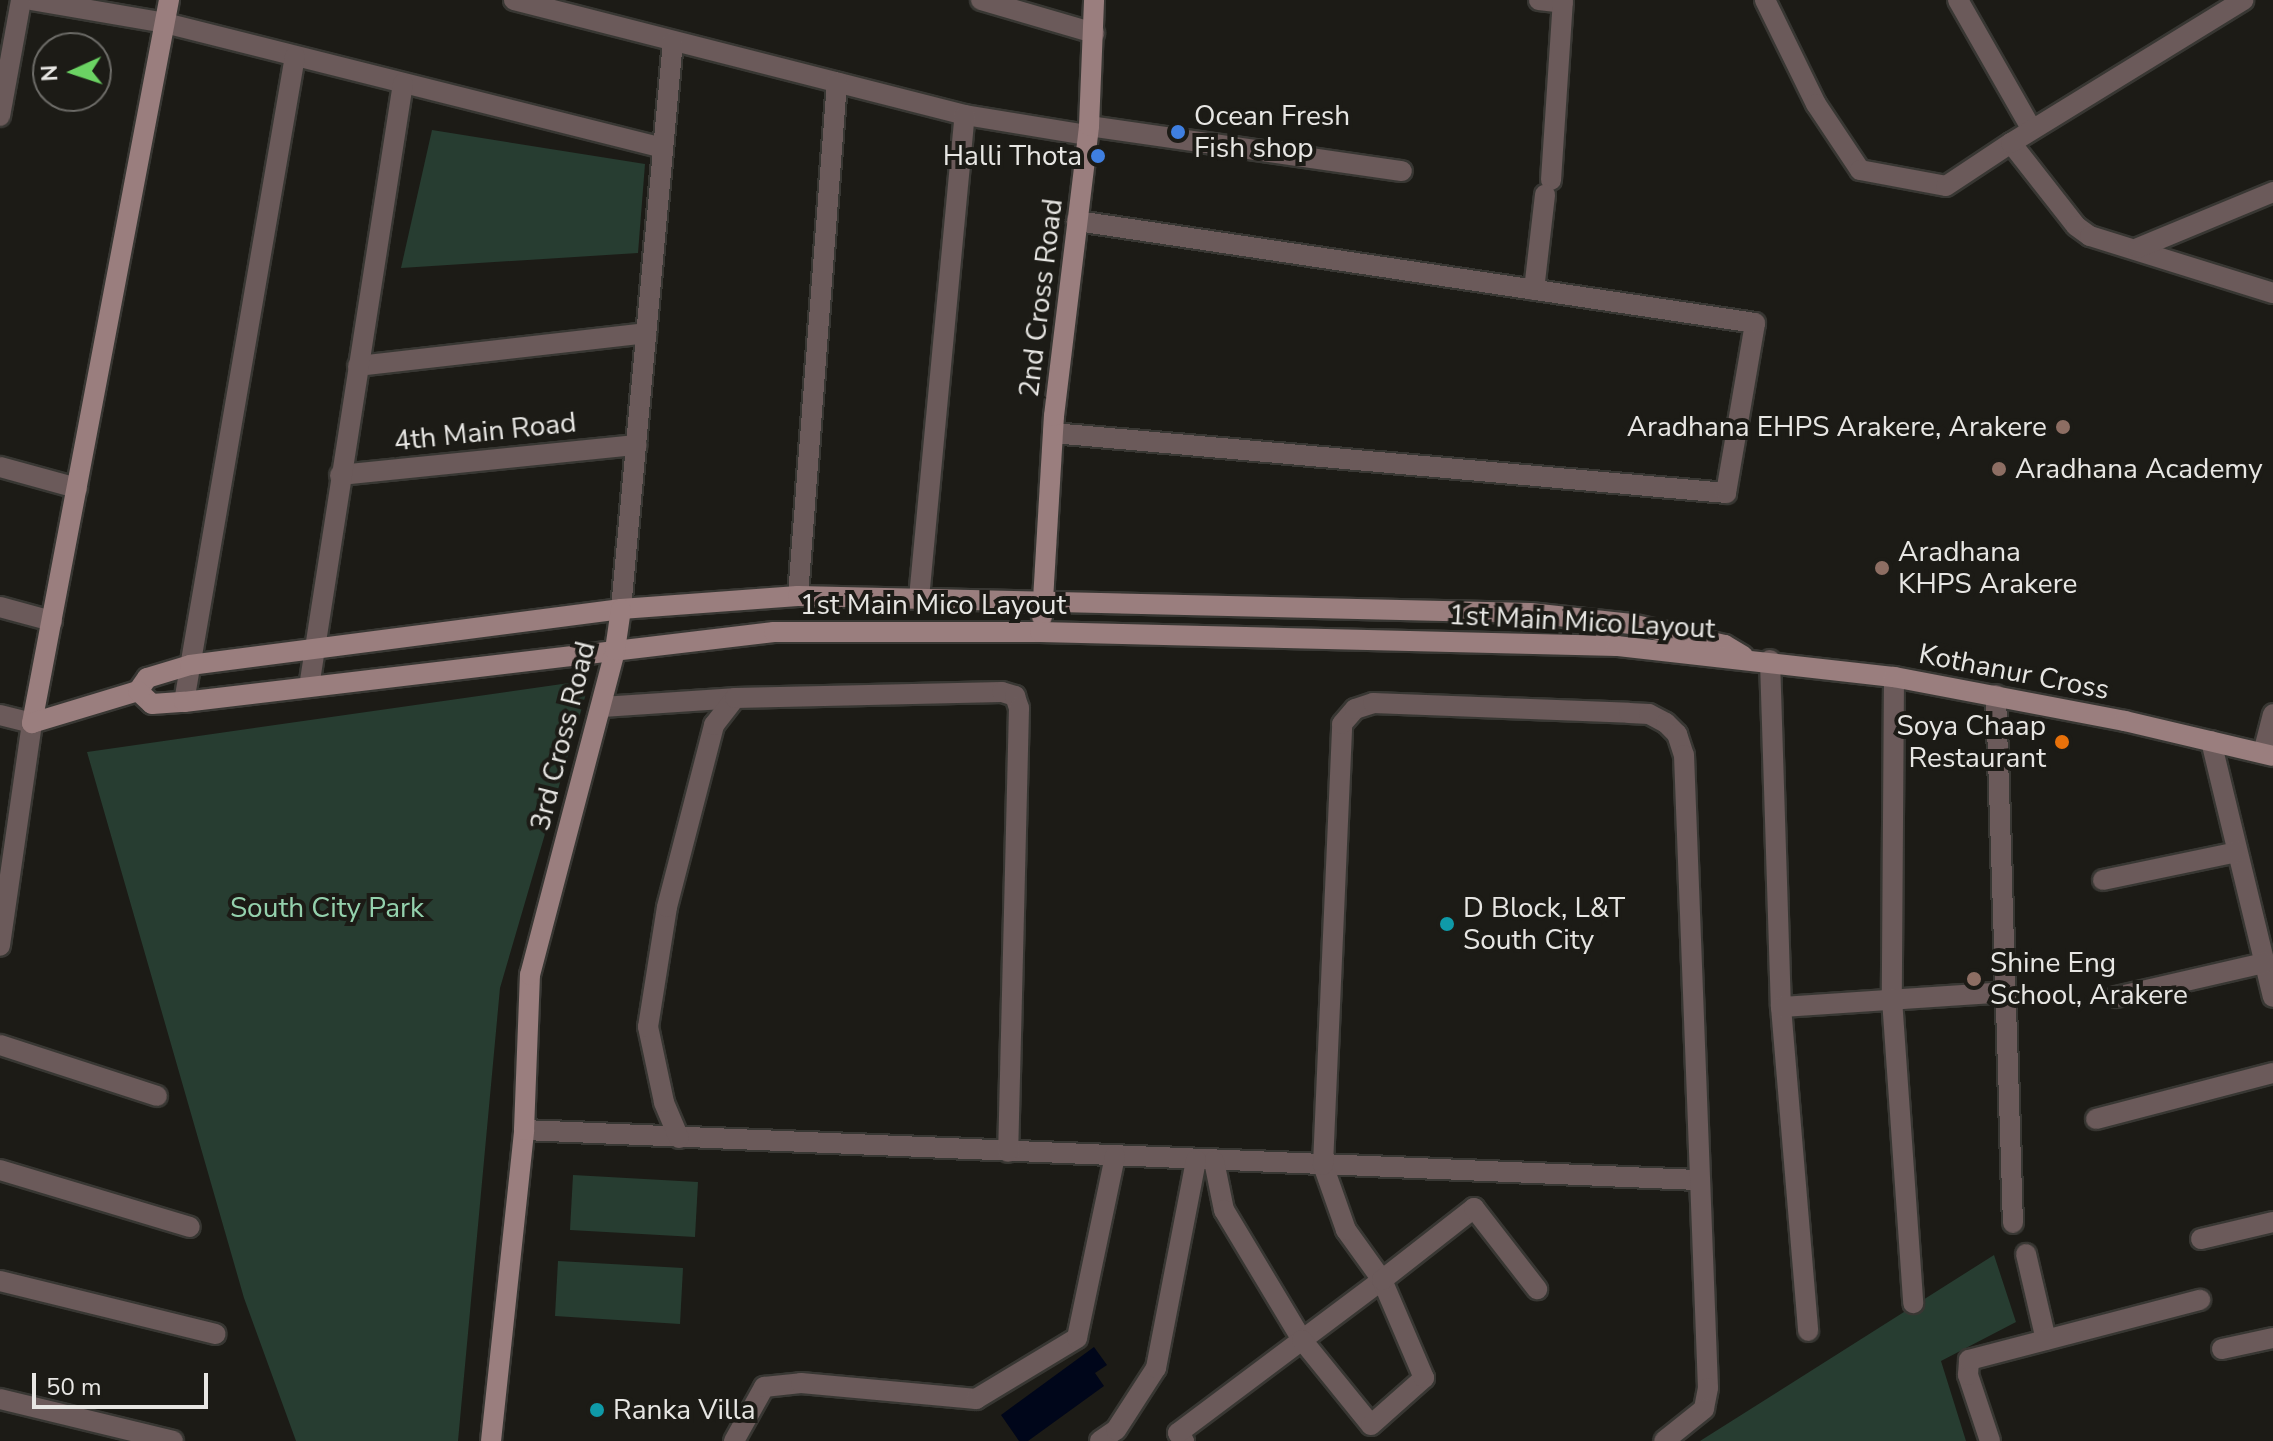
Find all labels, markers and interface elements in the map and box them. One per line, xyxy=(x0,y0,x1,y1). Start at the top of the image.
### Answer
north arrow xyxy=(32,32,112,112)
text: N xyxy=(35,64,65,82)
place label: Ocean Fresh Fish shop xyxy=(1194,99,1350,165)
marker: Ocean Fresh Fish shop xyxy=(1169,123,1187,141)
place label: Halli Thota xyxy=(943,139,1082,173)
marker: Halli Thota xyxy=(1089,147,1107,165)
street label: 2nd Cross Road xyxy=(1012,197,1070,399)
street label: 4th Main Road xyxy=(392,406,578,458)
place label: Aradhana EHPS Arakere, Arakere xyxy=(1627,410,2047,444)
marker: Aradhana EHPS Arakere, Arakere xyxy=(2054,418,2072,436)
place label: Aradhana Academy xyxy=(2015,452,2263,486)
marker: Aradhana Academy xyxy=(1990,460,2008,478)
place label: Aradhana KHPS Arakere xyxy=(1898,535,2077,601)
marker: Aradhana KHPS Arakere xyxy=(1873,559,1891,577)
street label: 1st Main Mico Layout xyxy=(800,588,1066,622)
street label: 1st Main Mico Layout xyxy=(1448,598,1716,646)
street label: Kothanur Cross xyxy=(1916,637,2112,707)
street label: 3rd Cross Road xyxy=(523,638,603,834)
place label: Soya Chaap Restaurant xyxy=(1897,709,2046,775)
marker: Soya Chaap Restaurant xyxy=(2053,733,2071,751)
park label: South City Park xyxy=(230,891,424,925)
place label: D Block, L&T South City xyxy=(1463,891,1625,957)
marker: D Block, L&T South City xyxy=(1438,915,1456,933)
place label: Shine Eng School, Arakere xyxy=(1990,946,2188,1012)
marker: Shine Eng School, Arakere xyxy=(1965,970,1983,988)
scale bar xyxy=(36,1357,212,1407)
text: 50 m xyxy=(46,1371,102,1403)
place label: Ranka Villa xyxy=(613,1393,756,1427)
marker: Ranka Villa xyxy=(588,1401,606,1419)

